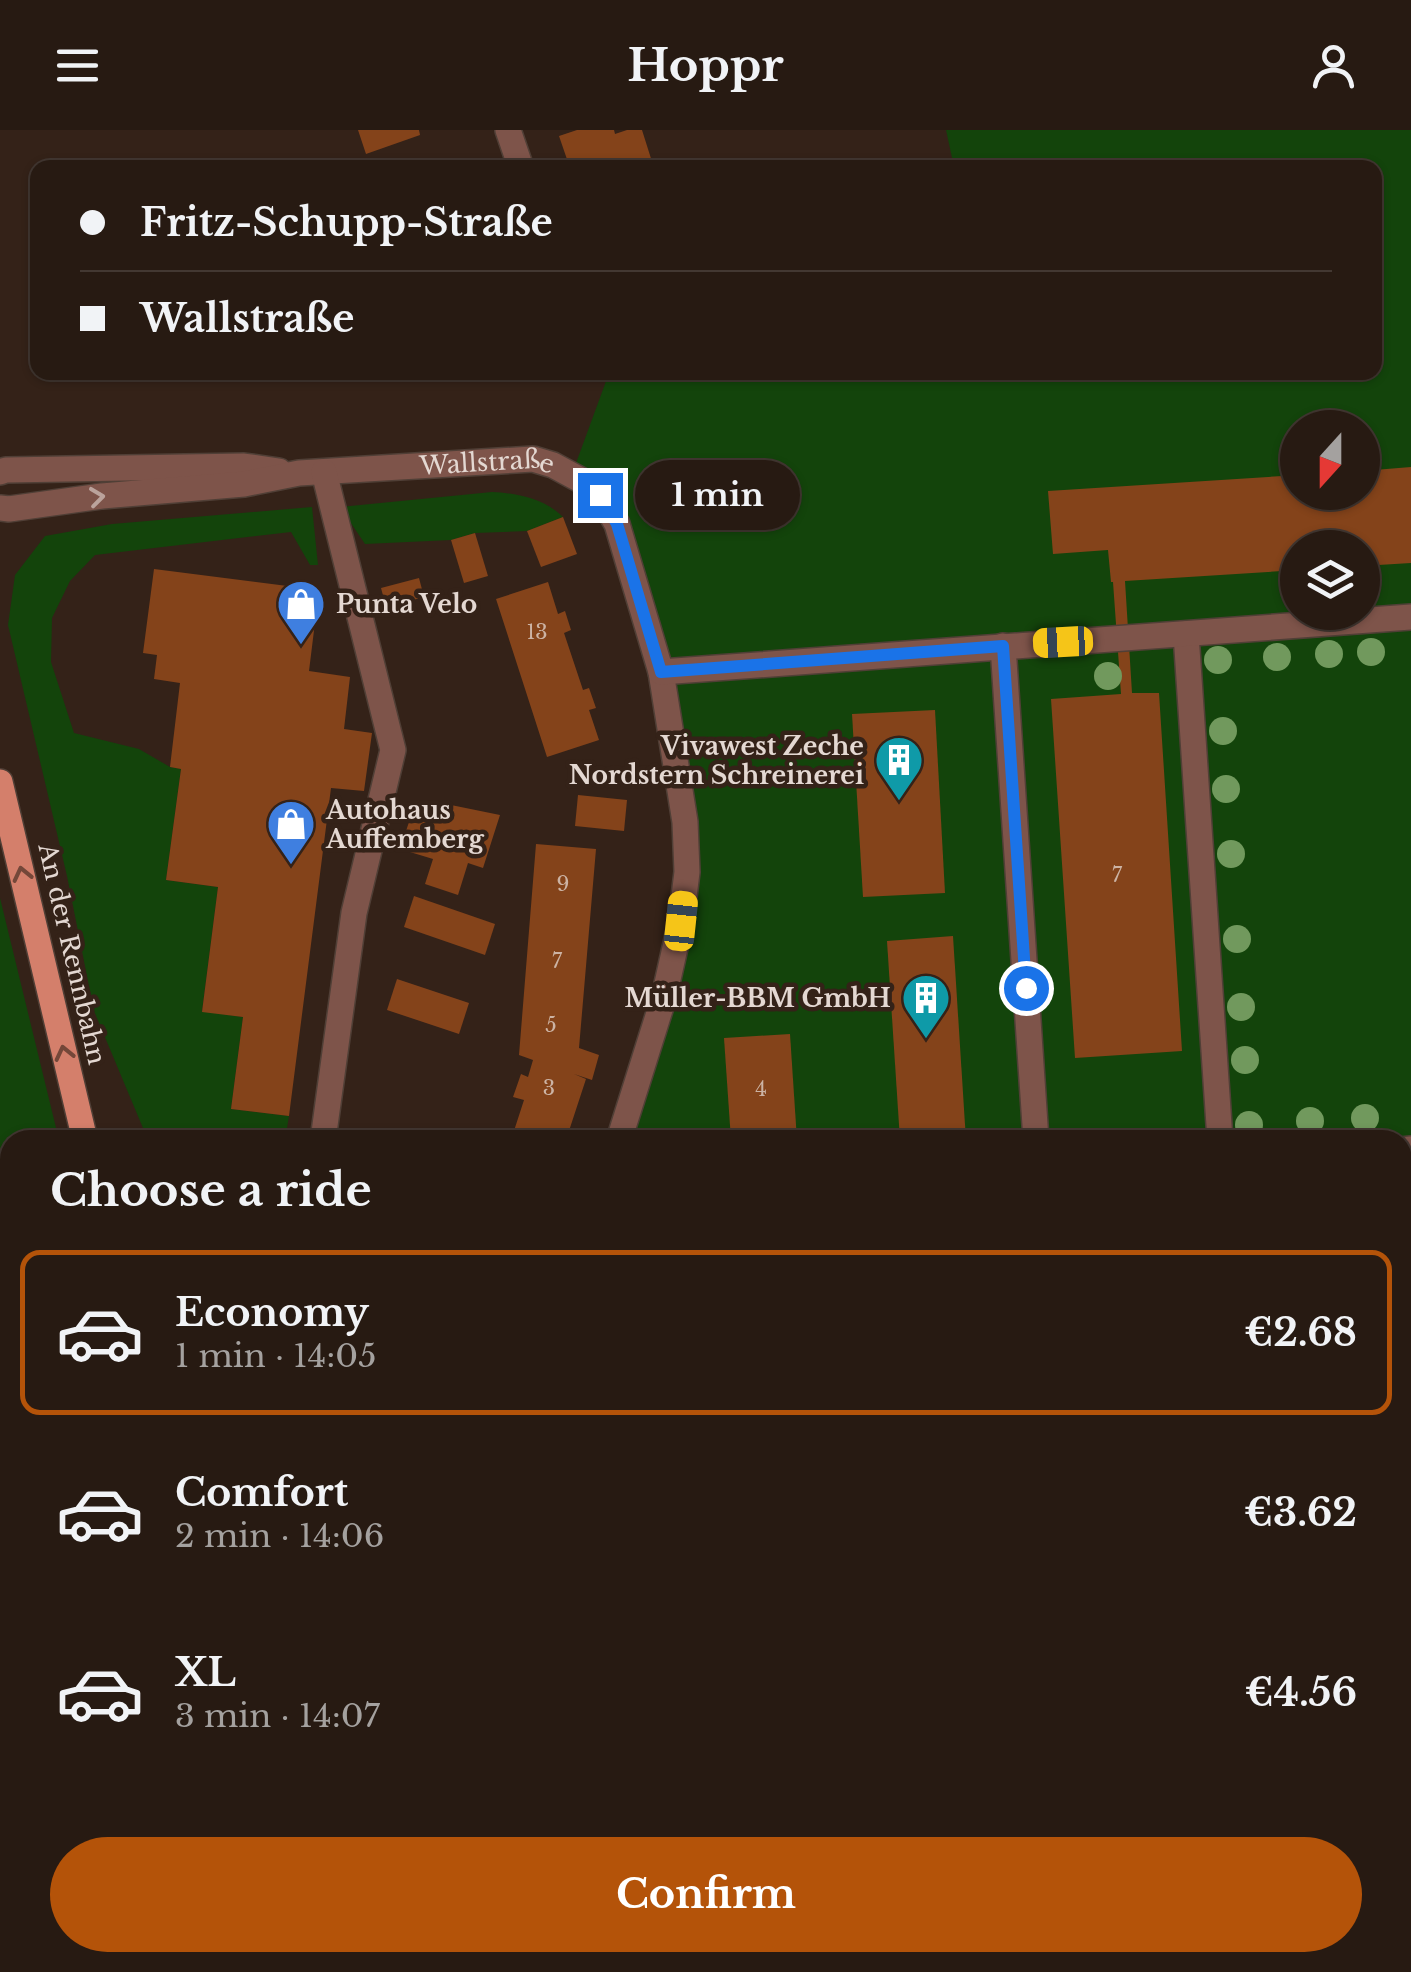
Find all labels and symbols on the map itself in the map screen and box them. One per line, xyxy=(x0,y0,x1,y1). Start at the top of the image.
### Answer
north arrow xyxy=(1280,410,1380,510)
street label: Wallstraße xyxy=(418,443,558,481)
callout: 1 min xyxy=(635,460,800,530)
route end xyxy=(578,473,623,518)
one-way arrow xyxy=(89,487,105,508)
shop icon: Punta Velo xyxy=(275,578,327,646)
place label: Punta Velo xyxy=(336,589,477,620)
house number: 13 xyxy=(526,620,548,644)
car xyxy=(1032,625,1094,659)
place label: Vivawest Zeche Nordstern Schreinerei xyxy=(569,731,864,791)
building icon: Vivawest Zeche Nordstern Schreinerei xyxy=(873,734,925,802)
place label: Autohaus Auffemberg xyxy=(325,795,484,855)
shop icon: Autohaus Auffemberg xyxy=(265,798,317,866)
street label: An der Rennbahn xyxy=(31,839,113,1068)
house number: 7 xyxy=(1112,863,1123,887)
one-way arrow xyxy=(13,866,34,883)
house number: 9 xyxy=(557,872,569,896)
car xyxy=(663,890,699,952)
house number: 7 xyxy=(552,949,563,973)
route start xyxy=(1004,966,1049,1011)
building icon: Müller-BBM GmbH xyxy=(900,972,952,1040)
place label: Müller-BBM GmbH xyxy=(625,983,891,1014)
house number: 5 xyxy=(545,1013,557,1037)
one-way arrow xyxy=(55,1045,76,1062)
house number: 3 xyxy=(543,1076,555,1100)
house number: 4 xyxy=(755,1077,767,1101)

